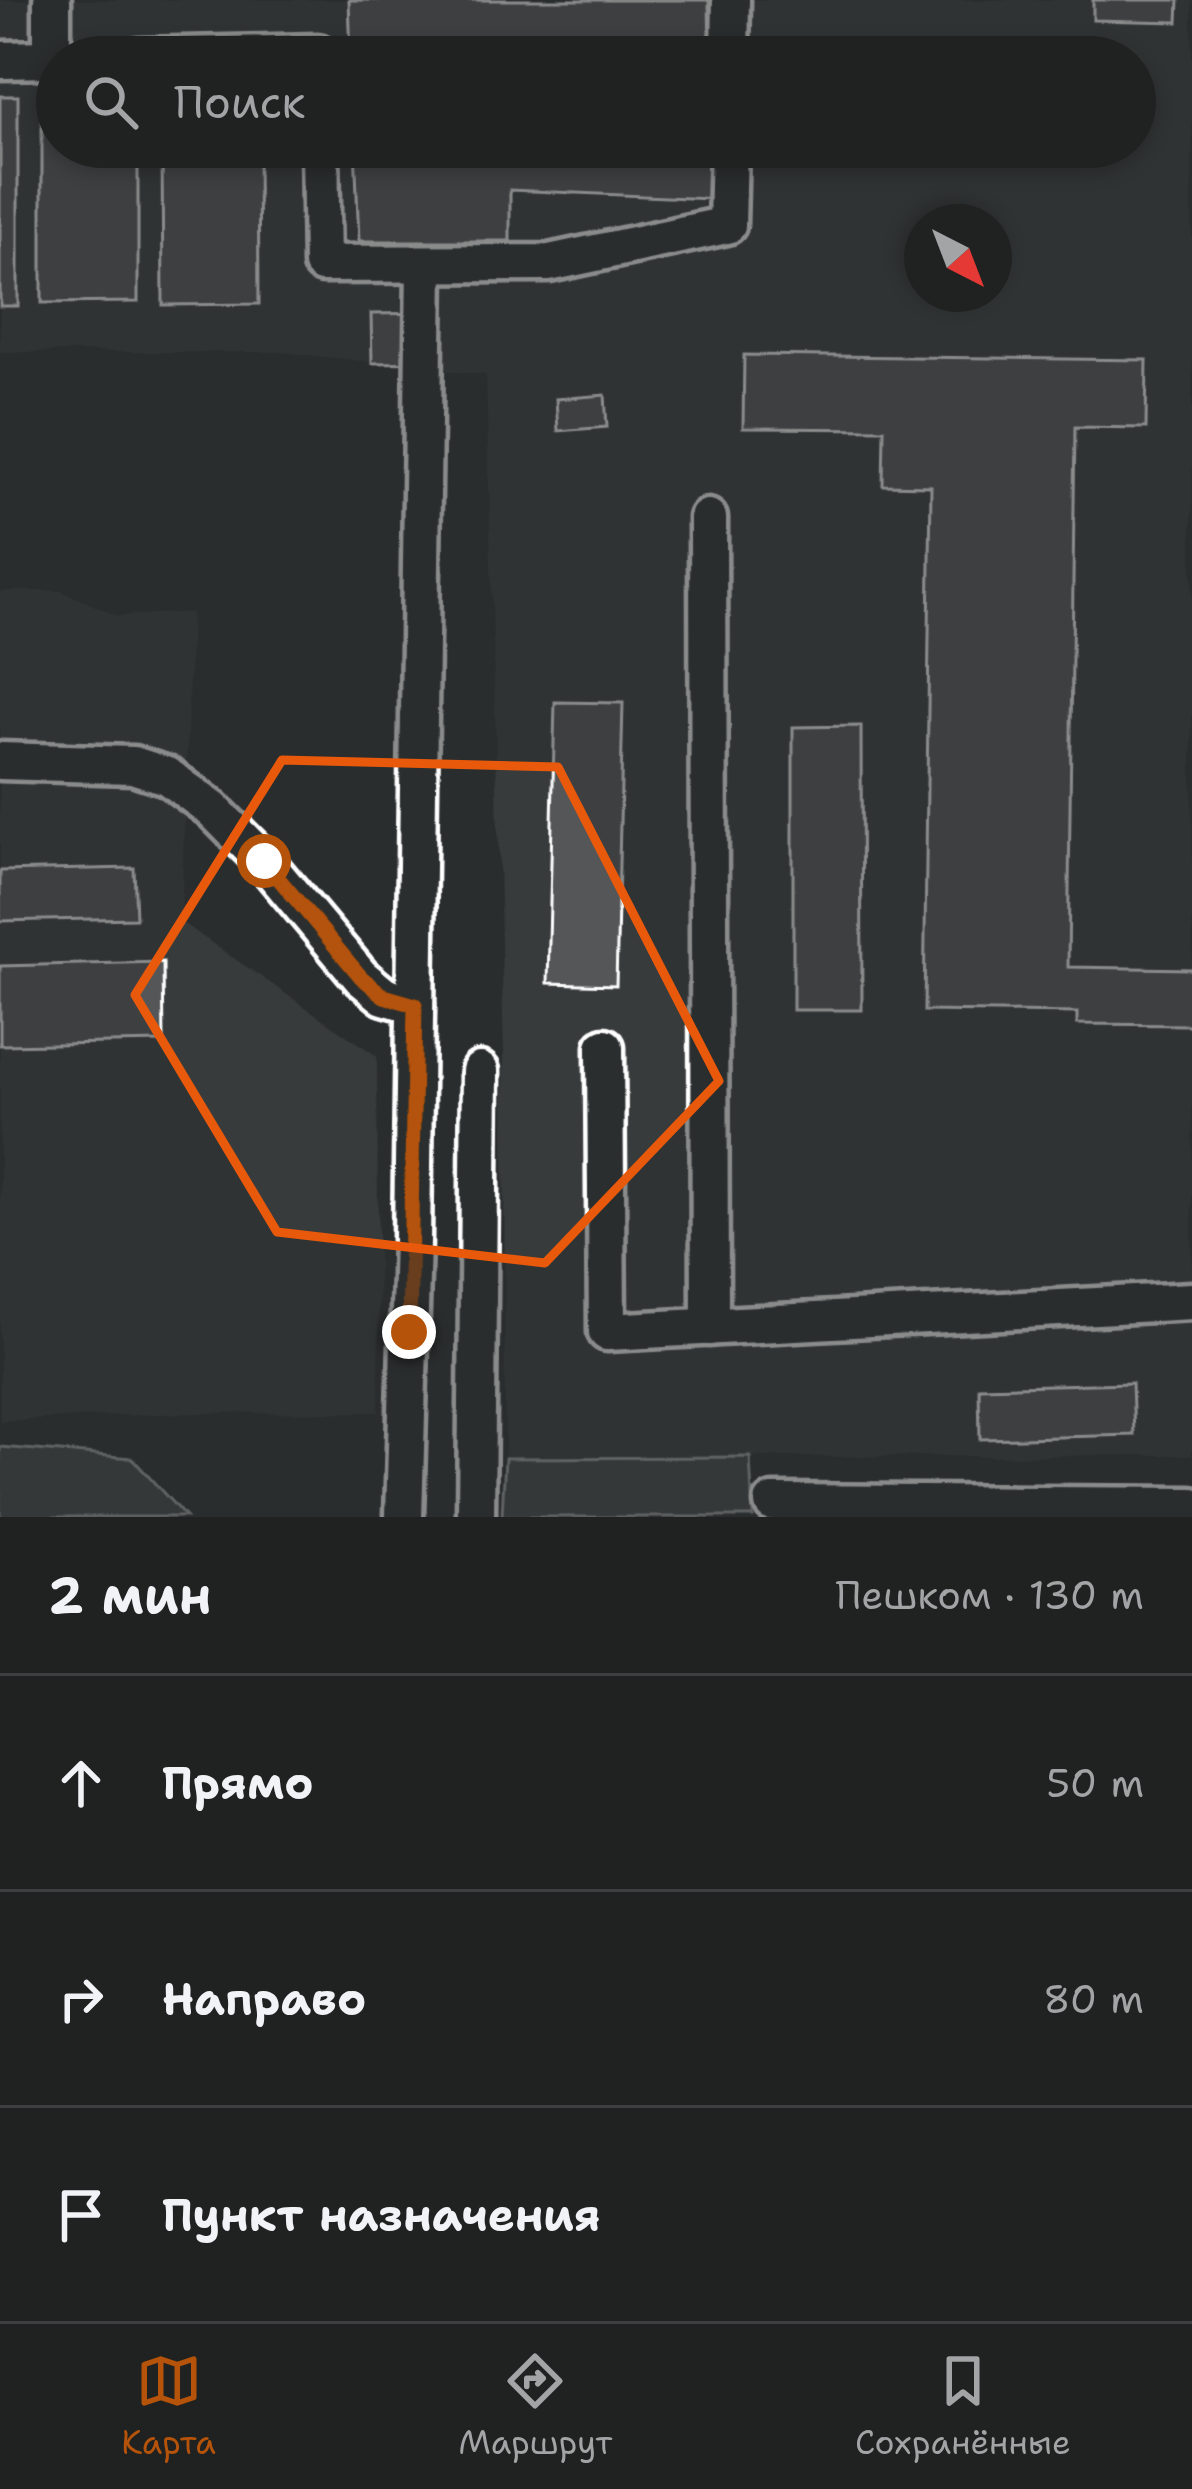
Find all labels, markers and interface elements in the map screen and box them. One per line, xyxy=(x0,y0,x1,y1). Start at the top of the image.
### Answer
search box xyxy=(36,36,1156,168)
icon: search xyxy=(78,69,144,135)
text: Поиск xyxy=(174,72,305,132)
north arrow xyxy=(904,204,1012,312)
route start xyxy=(237,834,291,888)
route end xyxy=(382,1305,436,1359)
text: 2 мин xyxy=(48,1561,212,1629)
text: Пешком · 130 m xyxy=(836,1569,1144,1621)
icon: ahead xyxy=(48,1750,114,1816)
text: Прямо xyxy=(162,1753,313,1813)
text: 50 m xyxy=(1046,1757,1144,1809)
icon: right xyxy=(48,1966,114,2032)
text: Направо xyxy=(162,1969,366,2029)
text: 80 m xyxy=(1043,1973,1144,2025)
icon: arrive xyxy=(48,2182,114,2248)
text: Пункт назначения xyxy=(162,2185,601,2245)
tab: Карта xyxy=(121,2348,216,2465)
tab: Маршрут xyxy=(458,2348,612,2465)
tab: Сохранённые xyxy=(855,2348,1071,2465)

